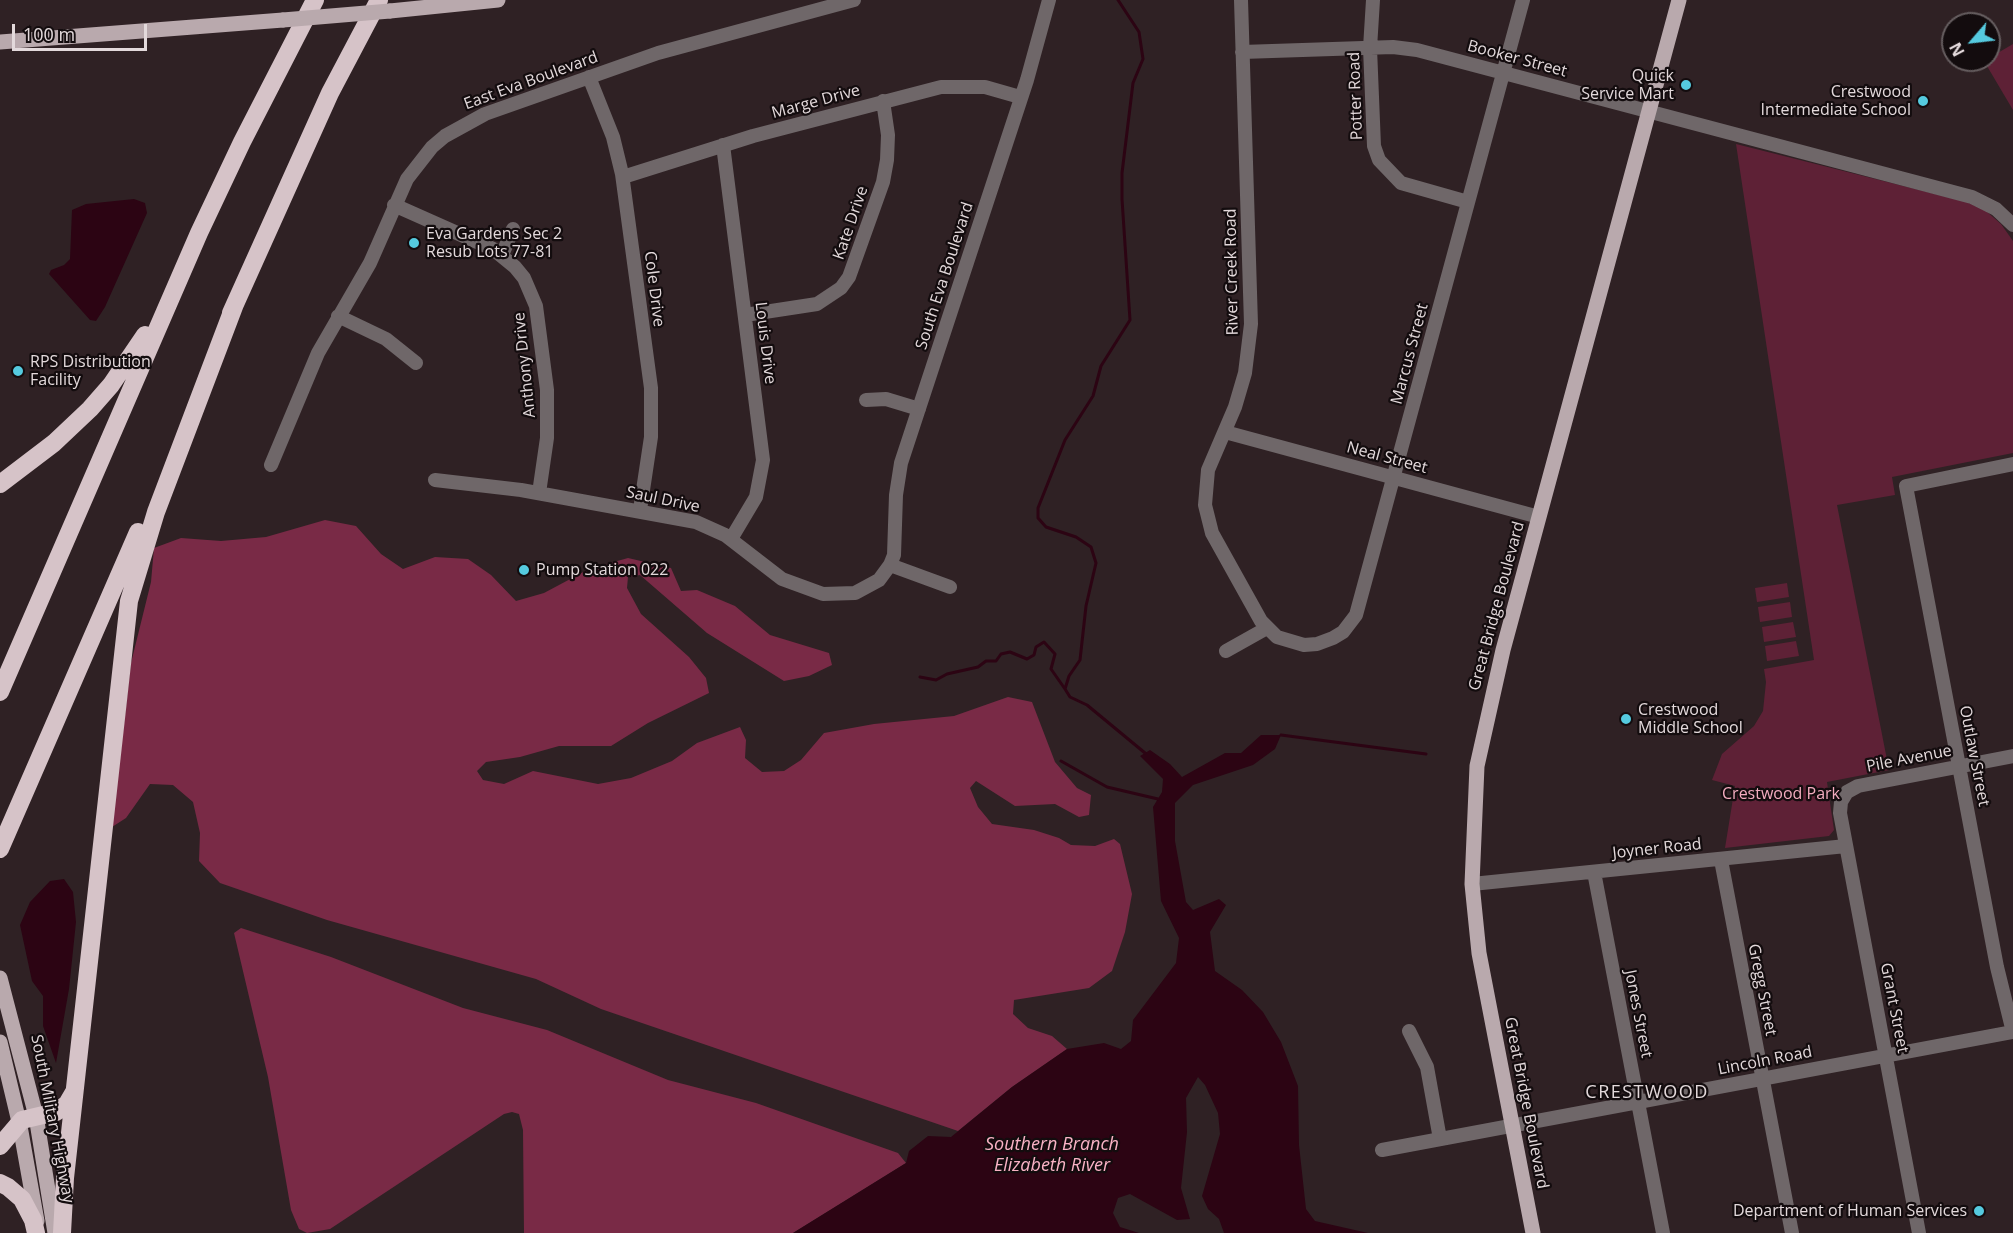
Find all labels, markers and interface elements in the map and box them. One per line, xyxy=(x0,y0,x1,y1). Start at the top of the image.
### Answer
scale bar xyxy=(15,12,150,50)
north arrow xyxy=(1941,12,2001,72)
text: 100 m xyxy=(23,22,75,46)
street label: Booker Street xyxy=(1465,36,1569,82)
text: N xyxy=(1944,39,1970,60)
street label: East Eva Boulevard xyxy=(461,48,601,114)
street label: Potter Road xyxy=(1345,51,1367,141)
place label: Quick Service Mart xyxy=(1581,66,1674,104)
marker: Quick Service Mart xyxy=(1679,78,1693,92)
street label: Marge Drive xyxy=(770,81,862,123)
place label: Crestwood Intermediate School xyxy=(1761,82,1911,120)
marker: Crestwood Intermediate School xyxy=(1916,94,1930,108)
street label: Kate Drive xyxy=(829,184,873,262)
street label: South Eva Boulevard xyxy=(912,200,978,352)
street label: River Creek Road xyxy=(1221,208,1243,336)
place label: Eva Gardens Sec 2 Resub Lots 77-81 xyxy=(426,224,562,262)
marker: Eva Gardens Sec 2 Resub Lots 77-81 xyxy=(407,236,421,250)
street label: Cole Drive xyxy=(640,250,668,328)
street label: Louis Drive xyxy=(750,301,780,385)
street label: Marcus Street xyxy=(1387,301,1433,407)
street label: Anthony Drive xyxy=(510,311,540,419)
place label: RPS Distribution Facility xyxy=(30,352,151,390)
marker: RPS Distribution Facility xyxy=(11,364,25,378)
street label: Neal Street xyxy=(1345,438,1429,478)
street label: Saul Drive xyxy=(624,483,702,517)
street label: Great Bridge Boulevard xyxy=(1465,519,1529,693)
place label: Pump Station 022 xyxy=(536,560,668,580)
marker: Pump Station 022 xyxy=(517,563,531,577)
place label: Crestwood Middle School xyxy=(1638,700,1743,738)
street label: Outlaw Street xyxy=(1955,704,1993,808)
marker: Crestwood Middle School xyxy=(1619,712,1633,726)
street label: Pile Avenue xyxy=(1865,741,1953,777)
park label: Crestwood Park xyxy=(1722,784,1840,804)
street label: Joyner Road xyxy=(1611,835,1703,863)
street label: Gregg Street xyxy=(1744,942,1780,1038)
street label: Grant Street xyxy=(1876,961,1912,1055)
street label: Jones Street xyxy=(1620,968,1656,1060)
street label: Great Bridge Boulevard xyxy=(1500,1016,1552,1190)
street label: South Military Highway xyxy=(26,1033,78,1205)
street label: Lincoln Road xyxy=(1716,1042,1814,1080)
district label: CRESTWOOD xyxy=(1585,1082,1709,1104)
water label: Southern Branch Elizabeth River xyxy=(985,1134,1119,1176)
place label: Department of Human Services xyxy=(1733,1201,1967,1221)
marker: Department of Human Services xyxy=(1972,1204,1986,1218)

